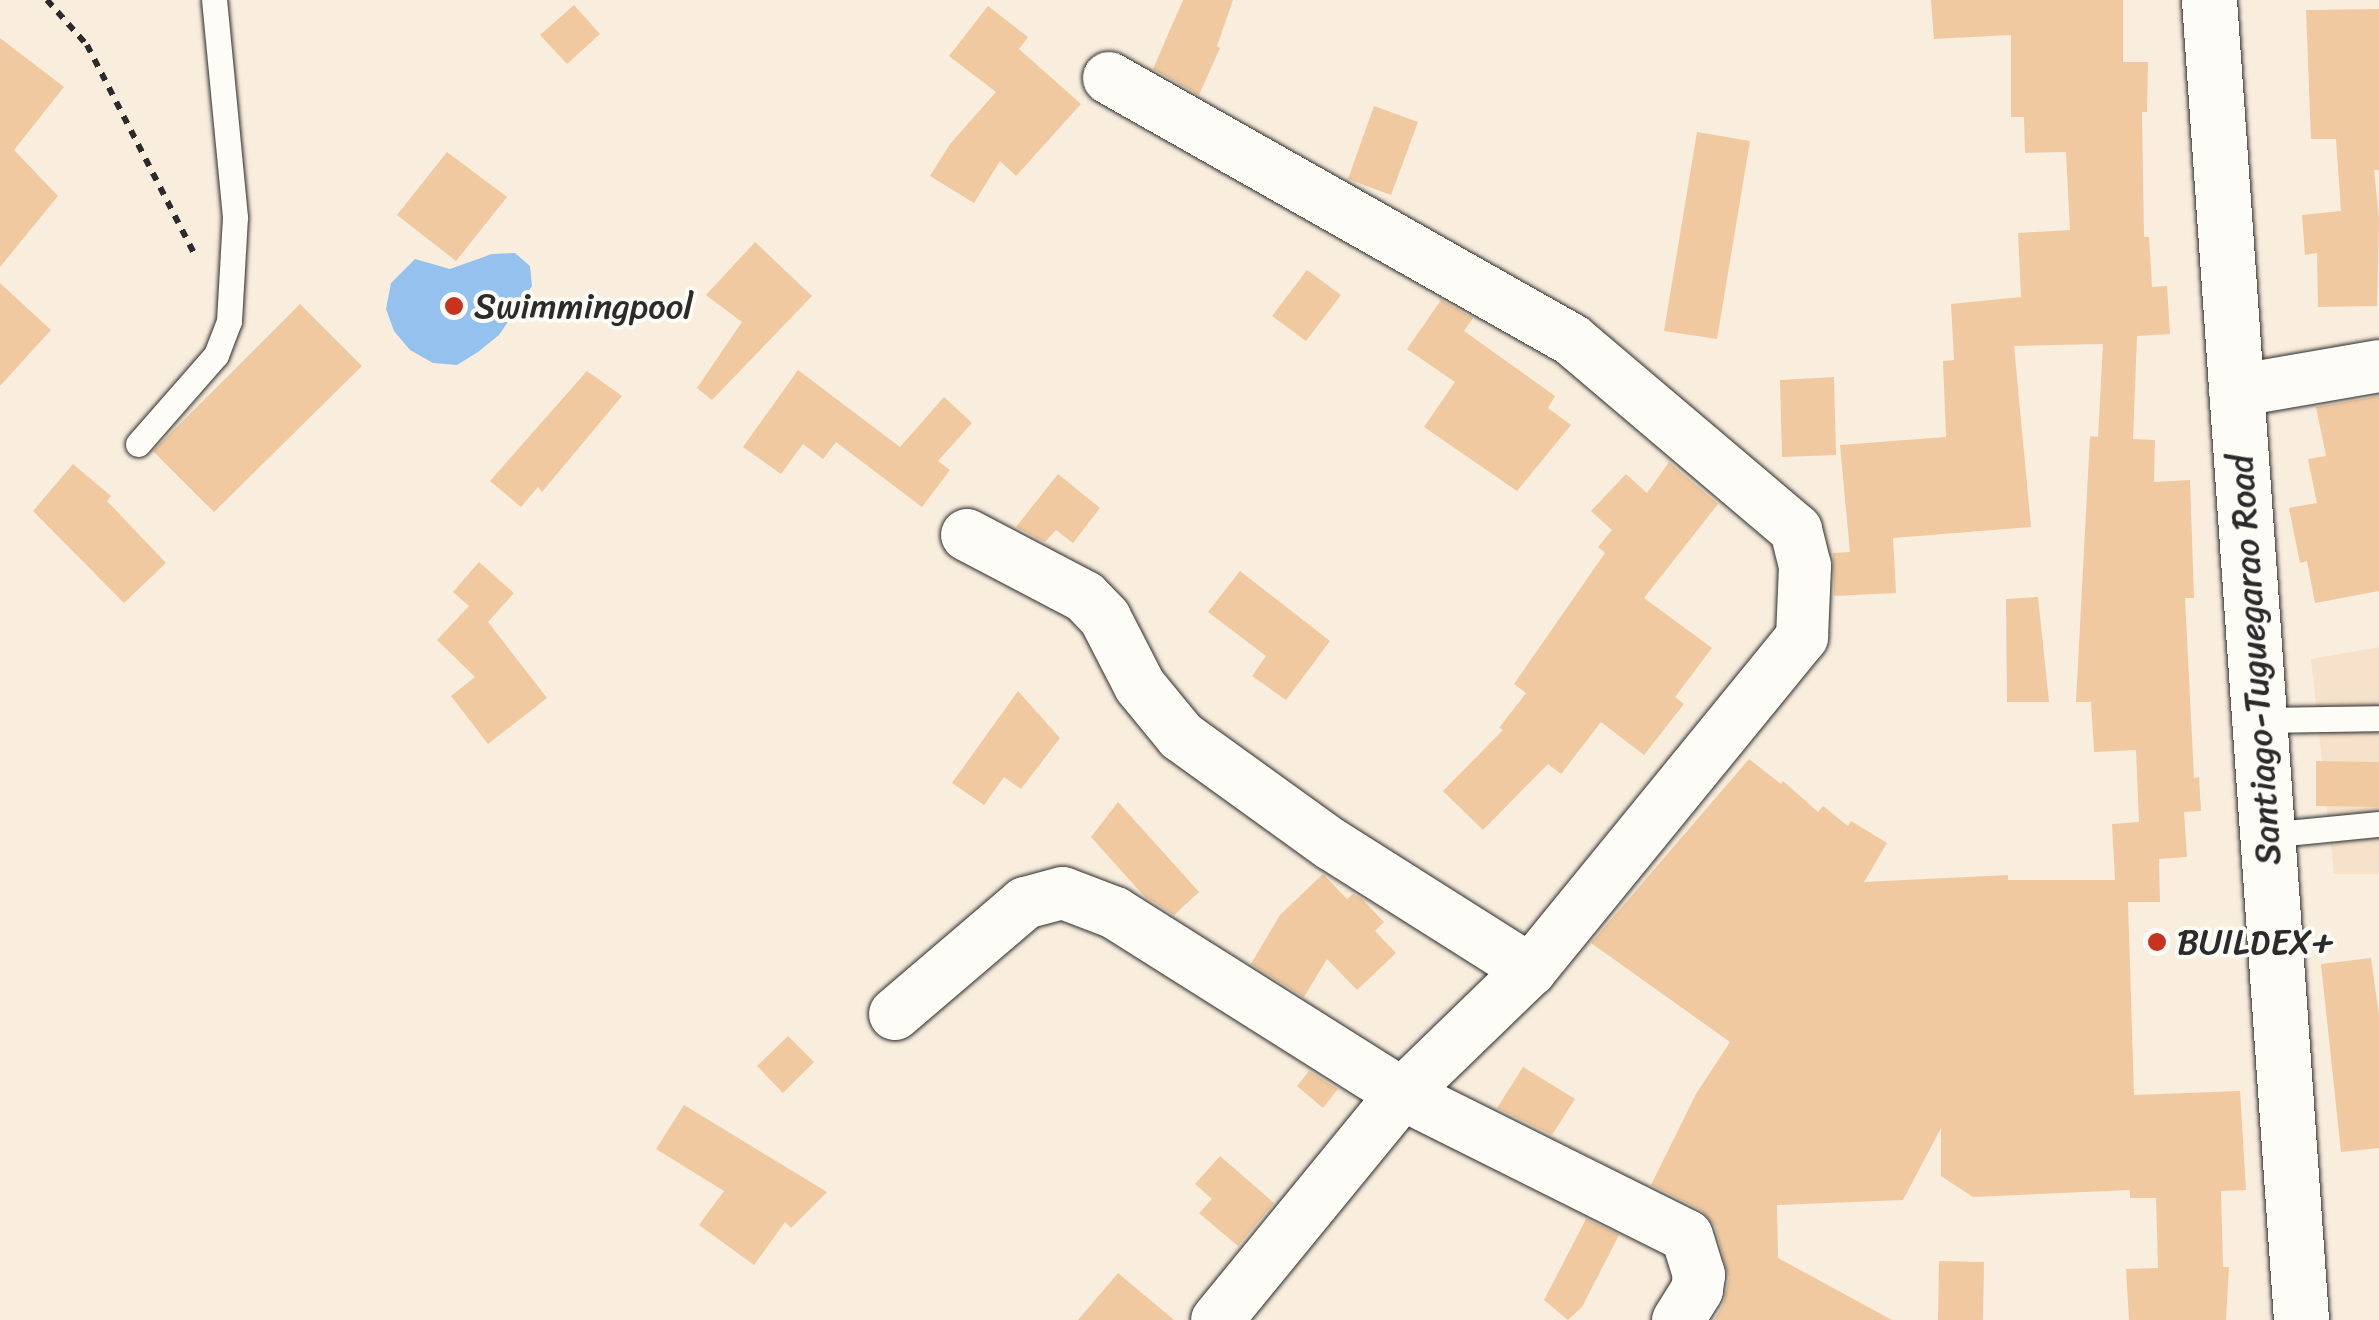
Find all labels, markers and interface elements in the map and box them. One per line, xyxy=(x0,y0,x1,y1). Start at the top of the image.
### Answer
place label: Swimmingpool xyxy=(474,285,693,327)
marker: Swimmingpool xyxy=(443,295,465,317)
street label: Santiago-Tuguegarao Road xyxy=(2219,453,2289,867)
place label: BUILDEX+ xyxy=(2177,921,2334,963)
marker: BUILDEX+ xyxy=(2146,931,2168,953)

